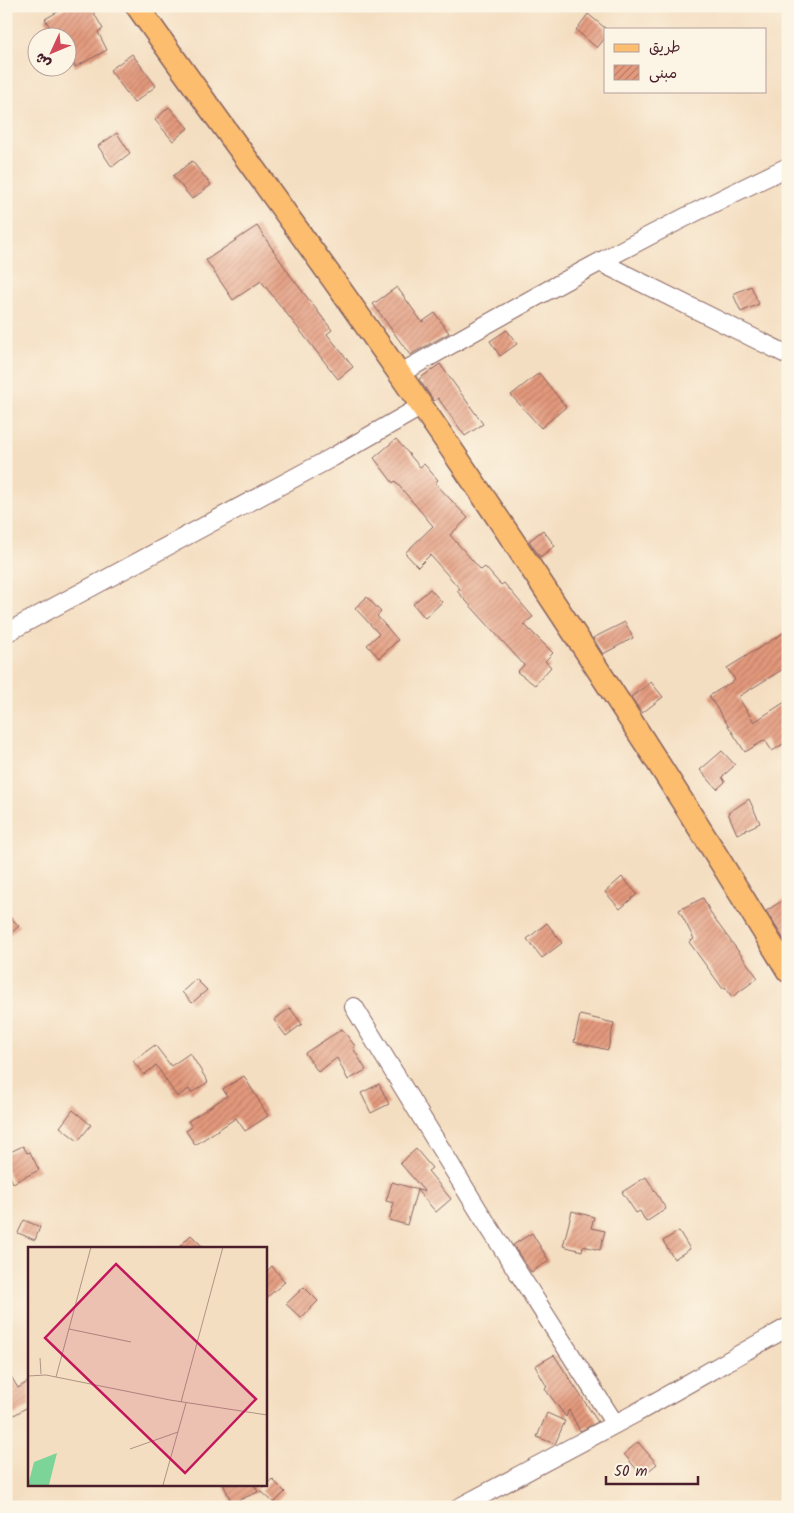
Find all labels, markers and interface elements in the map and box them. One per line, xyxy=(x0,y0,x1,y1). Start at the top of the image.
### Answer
north arrow xyxy=(28,28,78,78)
legend xyxy=(604,28,766,92)
text: طريق xyxy=(649,36,681,60)
text: ش xyxy=(30,47,57,74)
text: مبنى xyxy=(649,62,677,86)
inset map xyxy=(28,1247,266,1486)
scale bar xyxy=(606,1453,699,1485)
text: 50 m xyxy=(614,1460,648,1484)

